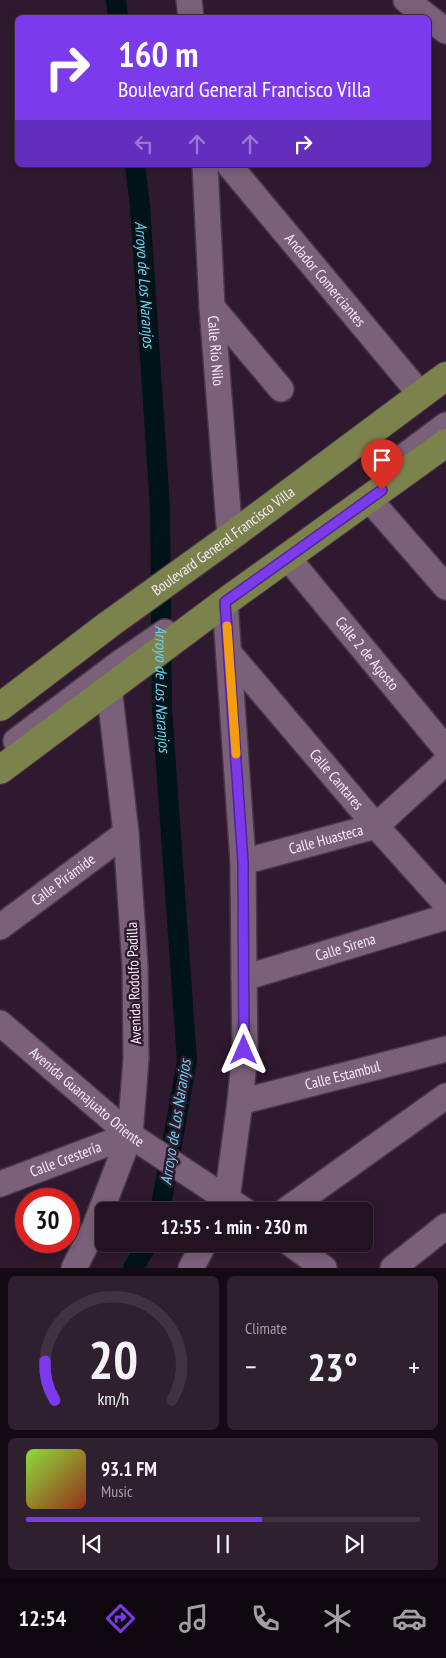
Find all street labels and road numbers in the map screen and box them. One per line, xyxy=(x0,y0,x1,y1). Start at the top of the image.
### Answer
street label: Andador Comerciantes xyxy=(281,229,370,330)
street label: Calle Río Nilo xyxy=(204,315,228,387)
street label: Boulevard General Francisco Villa xyxy=(148,482,298,600)
street label: Calle 2 de Agosto xyxy=(331,612,403,694)
street label: Calle Cantares xyxy=(306,745,368,814)
street label: Calle Huasteca xyxy=(287,820,365,858)
street label: Calle Pirámide xyxy=(27,849,99,909)
street label: Avenida Rodolfo Padilla xyxy=(122,922,145,1044)
street label: Calle Sirena xyxy=(313,929,378,965)
street label: Avenida Guanajuato Oriente xyxy=(26,1043,148,1151)
street label: Calle Estambul xyxy=(303,1056,383,1094)
street label: Calle Crestería xyxy=(27,1137,104,1181)

